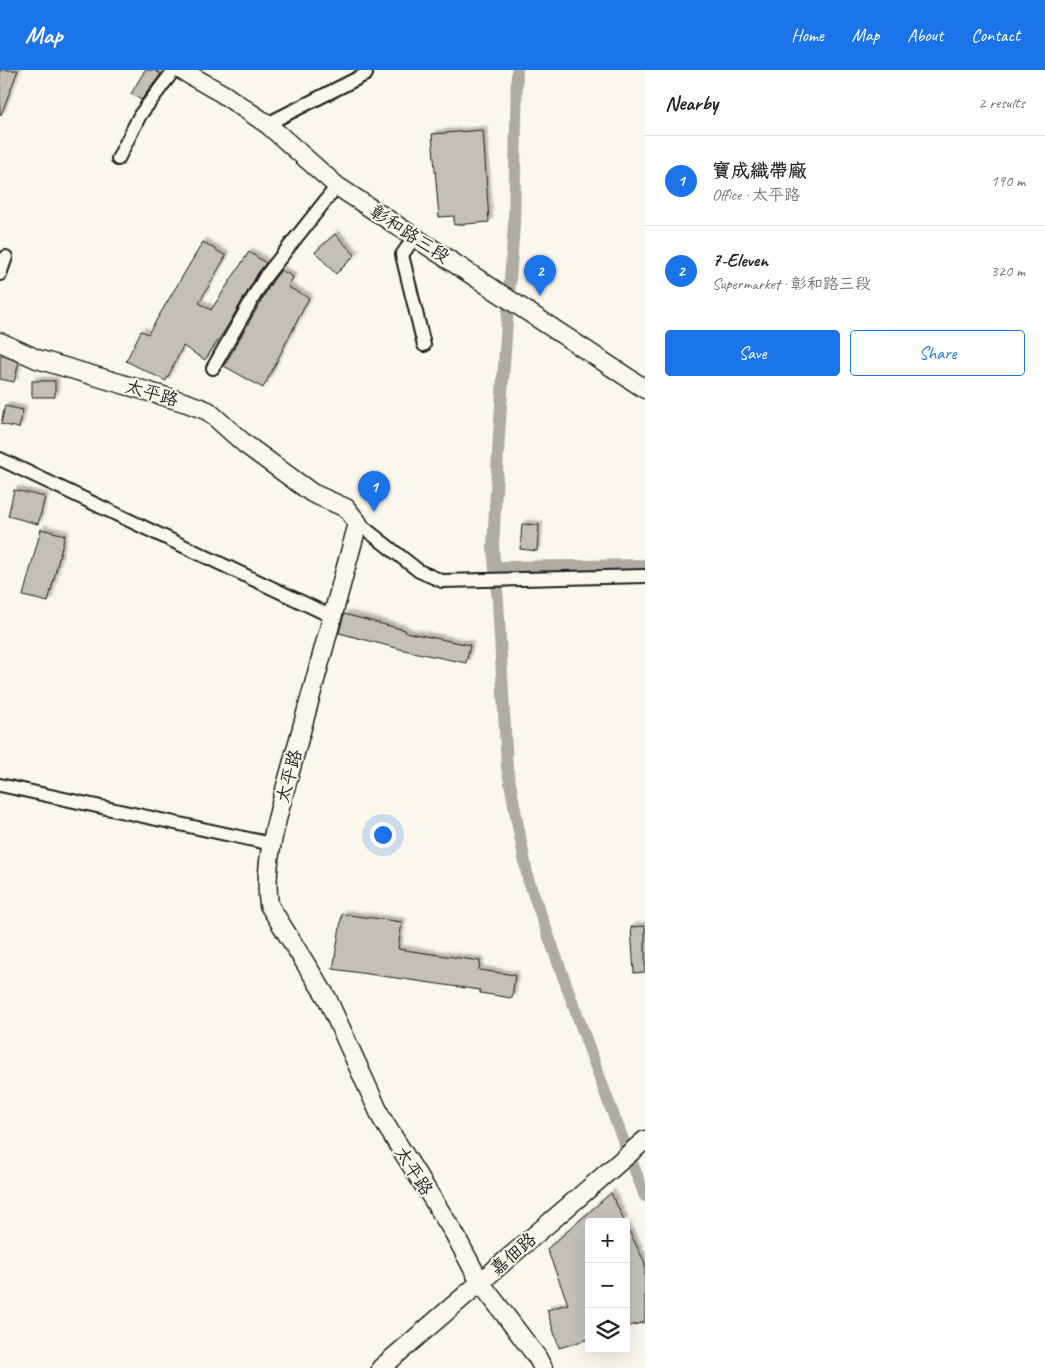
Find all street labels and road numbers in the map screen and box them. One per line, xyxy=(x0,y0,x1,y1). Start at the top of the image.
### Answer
street label: 彰和路三段 xyxy=(366,200,454,268)
street label: 太平路 xyxy=(123,375,181,411)
street label: 太平路 xyxy=(271,747,307,805)
street label: 太平路 xyxy=(390,1142,438,1200)
street label: 嘉佃路 xyxy=(485,1228,541,1280)

